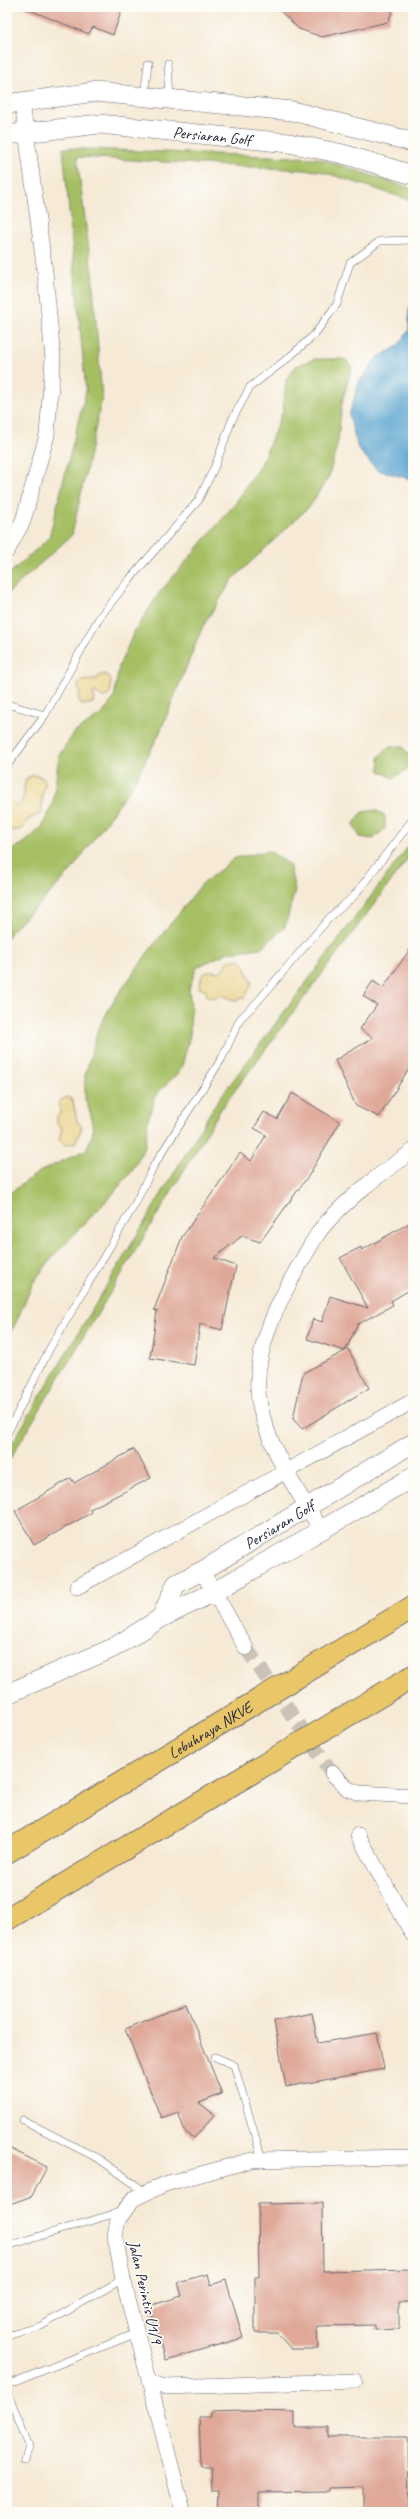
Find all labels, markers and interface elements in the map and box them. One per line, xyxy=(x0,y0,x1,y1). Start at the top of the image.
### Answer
street label: Persiaran Golf xyxy=(172,122,256,151)
street label: Persiaran Golf xyxy=(241,1494,321,1554)
street label: Lebuhraya NKVE xyxy=(165,1696,258,1763)
street label: Jalan Perintis U1/9 xyxy=(123,2238,167,2348)

